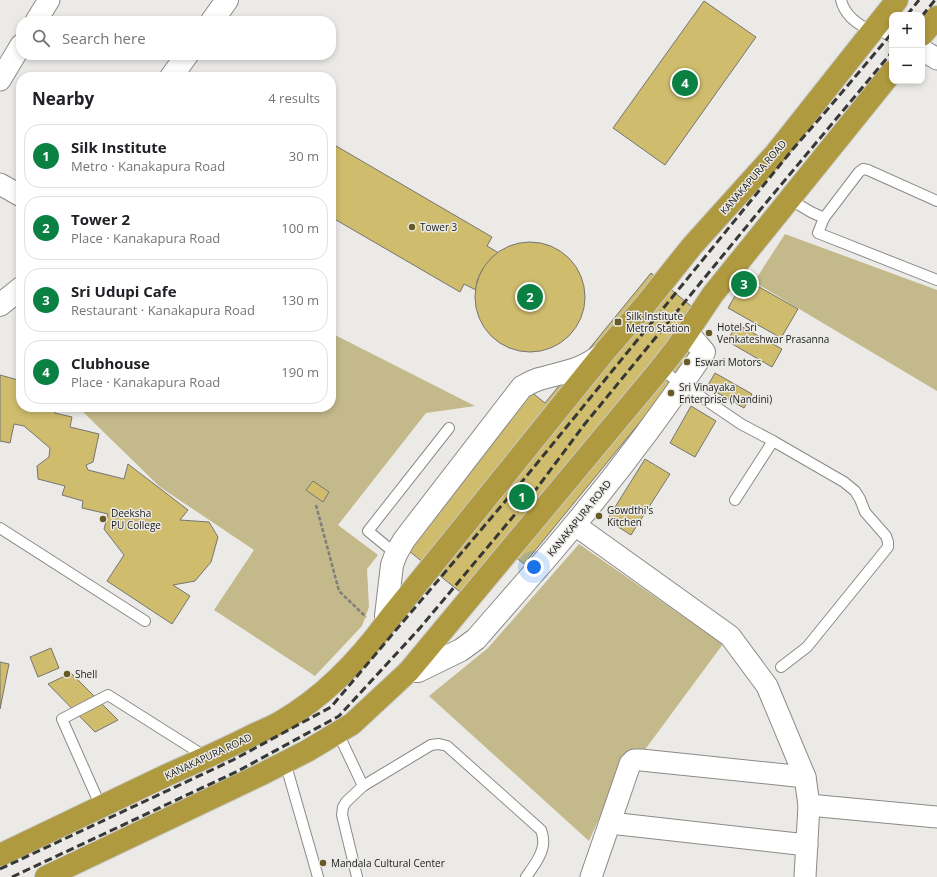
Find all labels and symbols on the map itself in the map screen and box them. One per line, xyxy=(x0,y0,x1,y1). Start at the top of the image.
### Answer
pin: 4 xyxy=(672,68,698,98)
street label: KANAKAPURA ROAD xyxy=(717,137,789,217)
place label: Tower 3 xyxy=(420,220,458,234)
marker: Tower 3 xyxy=(407,222,417,232)
pin: 3 xyxy=(731,269,757,299)
pin: 2 xyxy=(517,282,543,312)
place label: Silk Institute Metro Station xyxy=(626,309,690,335)
marker: Silk Institute Metro Station xyxy=(613,317,623,327)
place label: Hotel Sri Venkateshwar Prasanna xyxy=(717,320,829,346)
marker: Hotel Sri Venkateshwar Prasanna xyxy=(704,328,714,338)
place label: Eswari Motors xyxy=(695,355,762,369)
marker: Eswari Motors xyxy=(682,357,692,367)
place label: Sri Vinayaka Enterprise (Nandini) xyxy=(679,380,772,406)
marker: Sri Vinayaka Enterprise (Nandini) xyxy=(666,388,676,398)
street label: KANAKAPURA ROAD xyxy=(544,477,614,559)
pin: 1 xyxy=(509,482,535,512)
place label: Gowdthi's Kitchen xyxy=(607,503,654,529)
place label: Deeksha PU College xyxy=(111,506,161,532)
marker: Gowdthi's Kitchen xyxy=(594,511,604,521)
marker: Deeksha PU College xyxy=(98,514,108,524)
your location xyxy=(524,557,544,577)
place label: Shell xyxy=(75,667,97,681)
marker: Shell xyxy=(62,669,72,679)
street label: KANAKAPURA ROAD xyxy=(162,730,254,782)
place label: Mandala Cultural Center xyxy=(331,856,445,870)
marker: Mandala Cultural Center xyxy=(318,858,328,868)

